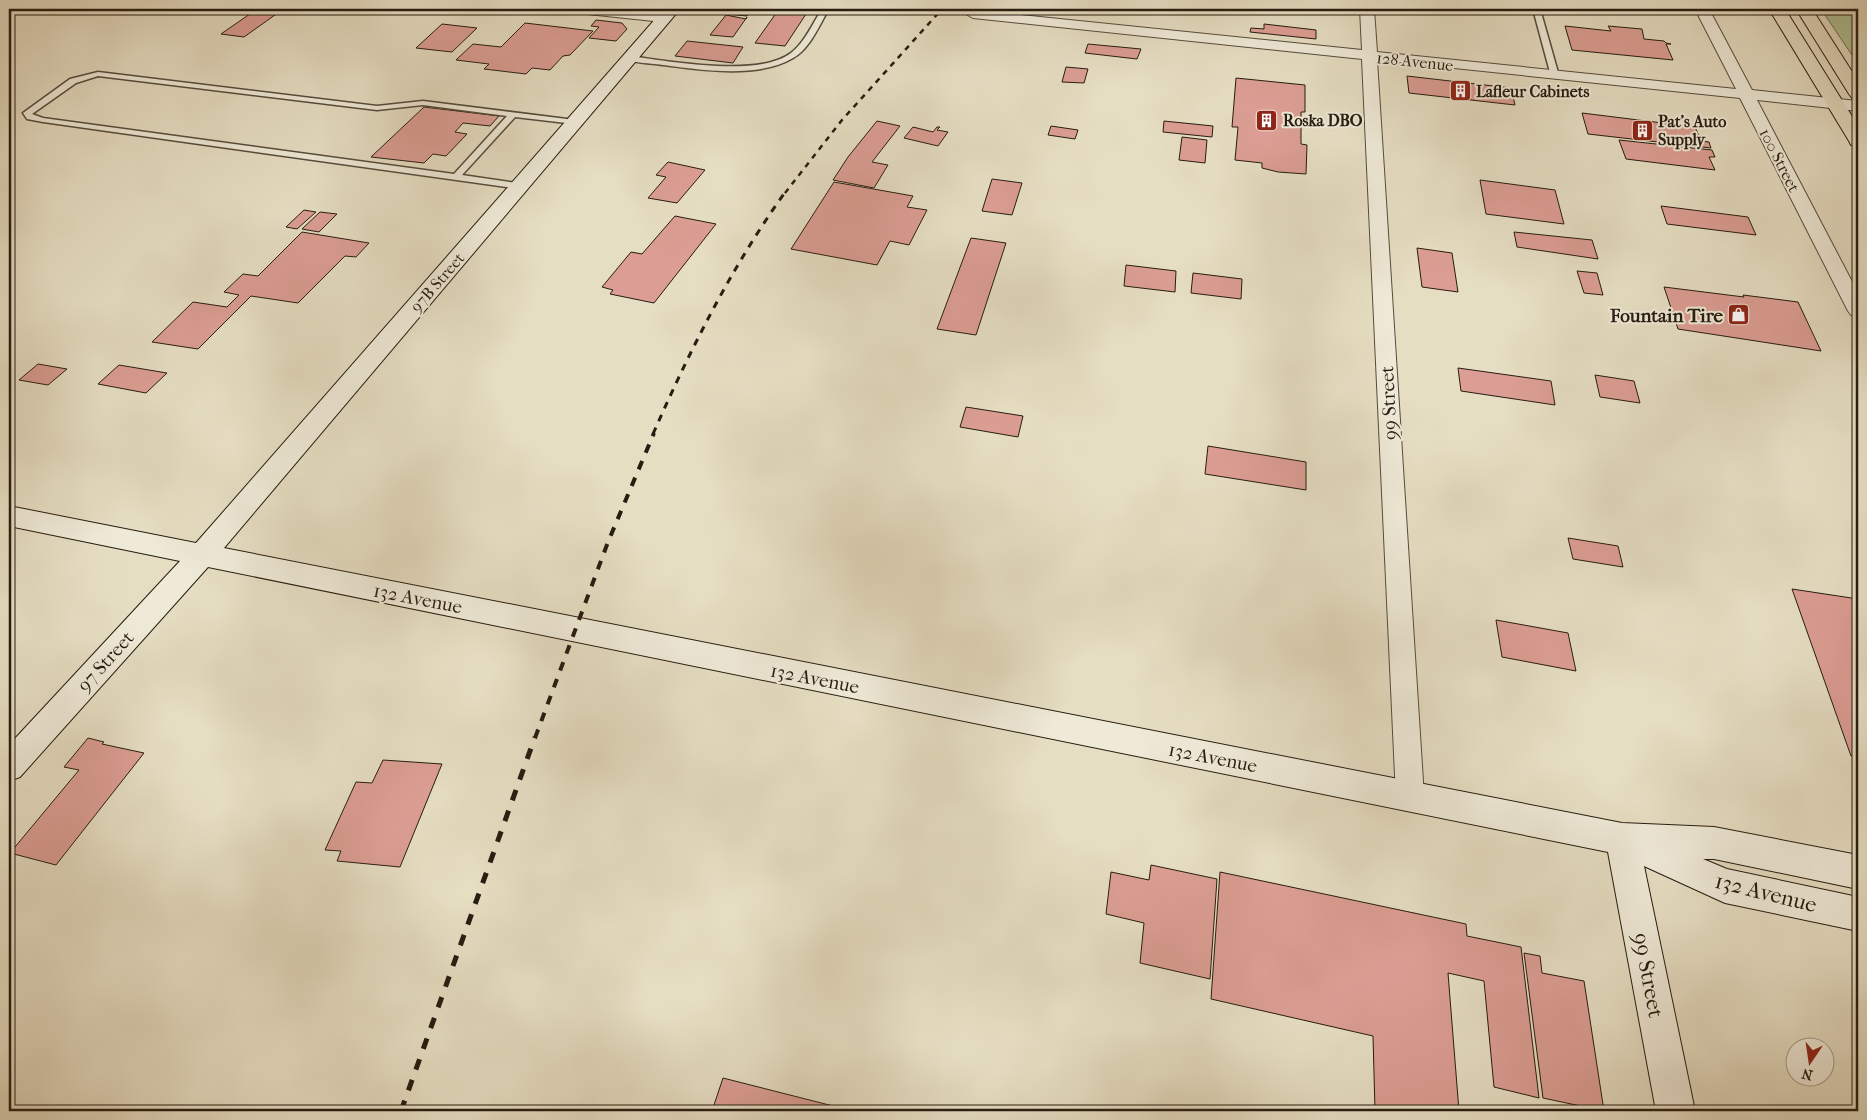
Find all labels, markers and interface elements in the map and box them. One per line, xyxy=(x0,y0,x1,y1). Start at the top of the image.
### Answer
street label: 128 Avenue xyxy=(1376,48,1454,75)
building icon: Lafleur Cabinets xyxy=(1448,79,1472,103)
place label: Lafleur Cabinets xyxy=(1476,82,1589,101)
building icon: Roska DBO xyxy=(1255,108,1279,132)
place label: Roska DBO xyxy=(1283,111,1363,130)
place label: Pat's Auto Supply xyxy=(1658,112,1726,150)
building icon: Pat's Auto Supply xyxy=(1630,118,1654,142)
street label: 100 Street xyxy=(1755,125,1804,196)
street label: 97B Street xyxy=(407,249,468,316)
shop icon: Fountain Tire xyxy=(1727,303,1751,327)
place label: Fountain Tire xyxy=(1609,305,1724,327)
street label: 99 Street xyxy=(1376,365,1402,441)
street label: 132 Avenue xyxy=(372,580,464,618)
street label: 97 Street xyxy=(73,627,139,696)
street label: 132 Avenue xyxy=(769,660,861,698)
street label: 132 Avenue xyxy=(1167,739,1259,777)
street label: 132 Avenue xyxy=(1712,868,1819,918)
street label: 99 Street xyxy=(1627,931,1669,1020)
north arrow xyxy=(1784,1038,1834,1088)
text: N xyxy=(1800,1065,1814,1084)

